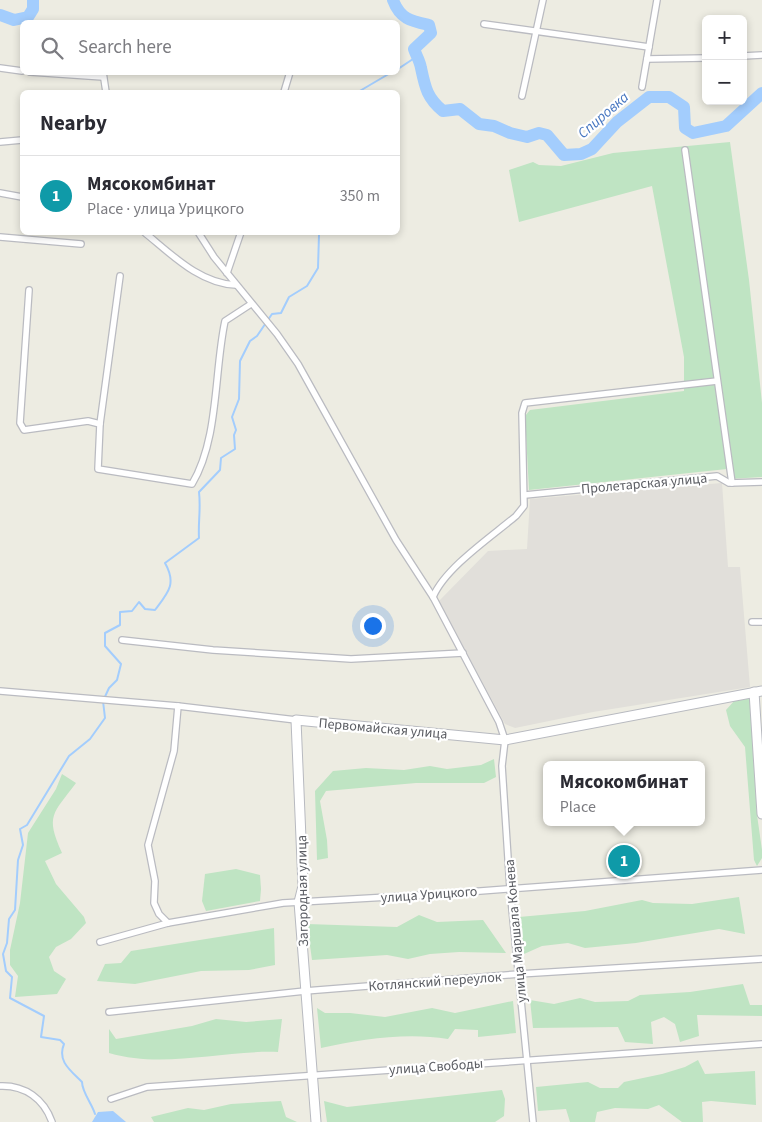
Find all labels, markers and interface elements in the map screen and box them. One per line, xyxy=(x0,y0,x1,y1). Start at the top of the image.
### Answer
map controls xyxy=(702,15,747,105)
button: + xyxy=(702,15,747,60)
search box xyxy=(20,20,400,75)
icon: search xyxy=(38,34,66,62)
text: Search here xyxy=(78,34,172,61)
button: − xyxy=(702,60,747,105)
water label: Спировка xyxy=(573,87,634,144)
text: Nearby xyxy=(40,108,107,138)
text: Мясокомбинат xyxy=(87,171,216,198)
text: 1 xyxy=(52,185,60,207)
text: 350 m xyxy=(340,185,380,207)
text: Place · улица Урицкого xyxy=(87,198,244,220)
street label: Пролетарская улица xyxy=(580,469,708,499)
your location xyxy=(360,613,386,639)
street label: Первомайская улица xyxy=(318,713,448,745)
popup xyxy=(543,761,705,826)
text: Мясокомбинат xyxy=(560,769,688,796)
text: Place xyxy=(560,796,596,818)
street label: Загородная улица xyxy=(292,835,314,947)
pin: 1 xyxy=(608,842,640,880)
street label: улица Маршала Конева xyxy=(500,858,532,1003)
street label: улица Урицкого xyxy=(380,882,478,908)
street label: Котлянский переулок xyxy=(368,967,502,997)
street label: улица Свободы xyxy=(388,1054,484,1080)

